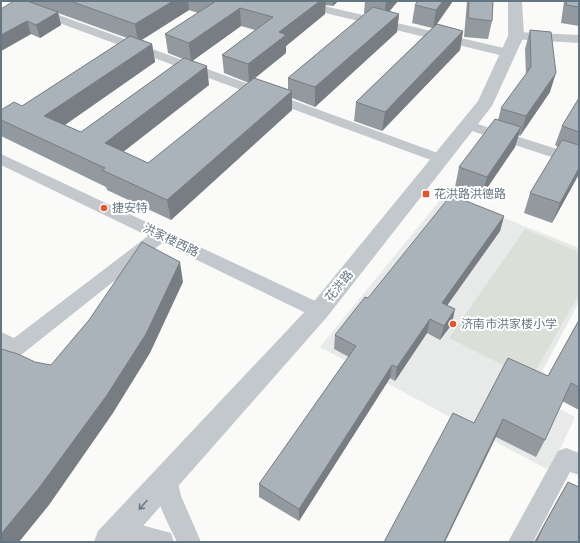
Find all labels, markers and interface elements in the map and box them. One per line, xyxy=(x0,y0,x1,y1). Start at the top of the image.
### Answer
place label: 花洪路洪德路 xyxy=(434,186,506,202)
marker: 花洪路洪德路 xyxy=(421,189,431,199)
place label: 捷安特 xyxy=(112,200,148,216)
marker: 捷安特 xyxy=(99,203,109,213)
street label: 洪家楼西路 xyxy=(141,220,201,260)
street label: 花洪路 xyxy=(321,267,357,305)
place label: 济南市洪家楼小学 xyxy=(461,316,557,332)
marker: 济南市洪家楼小学 xyxy=(448,319,458,329)
one-way arrow xyxy=(138,500,147,510)

